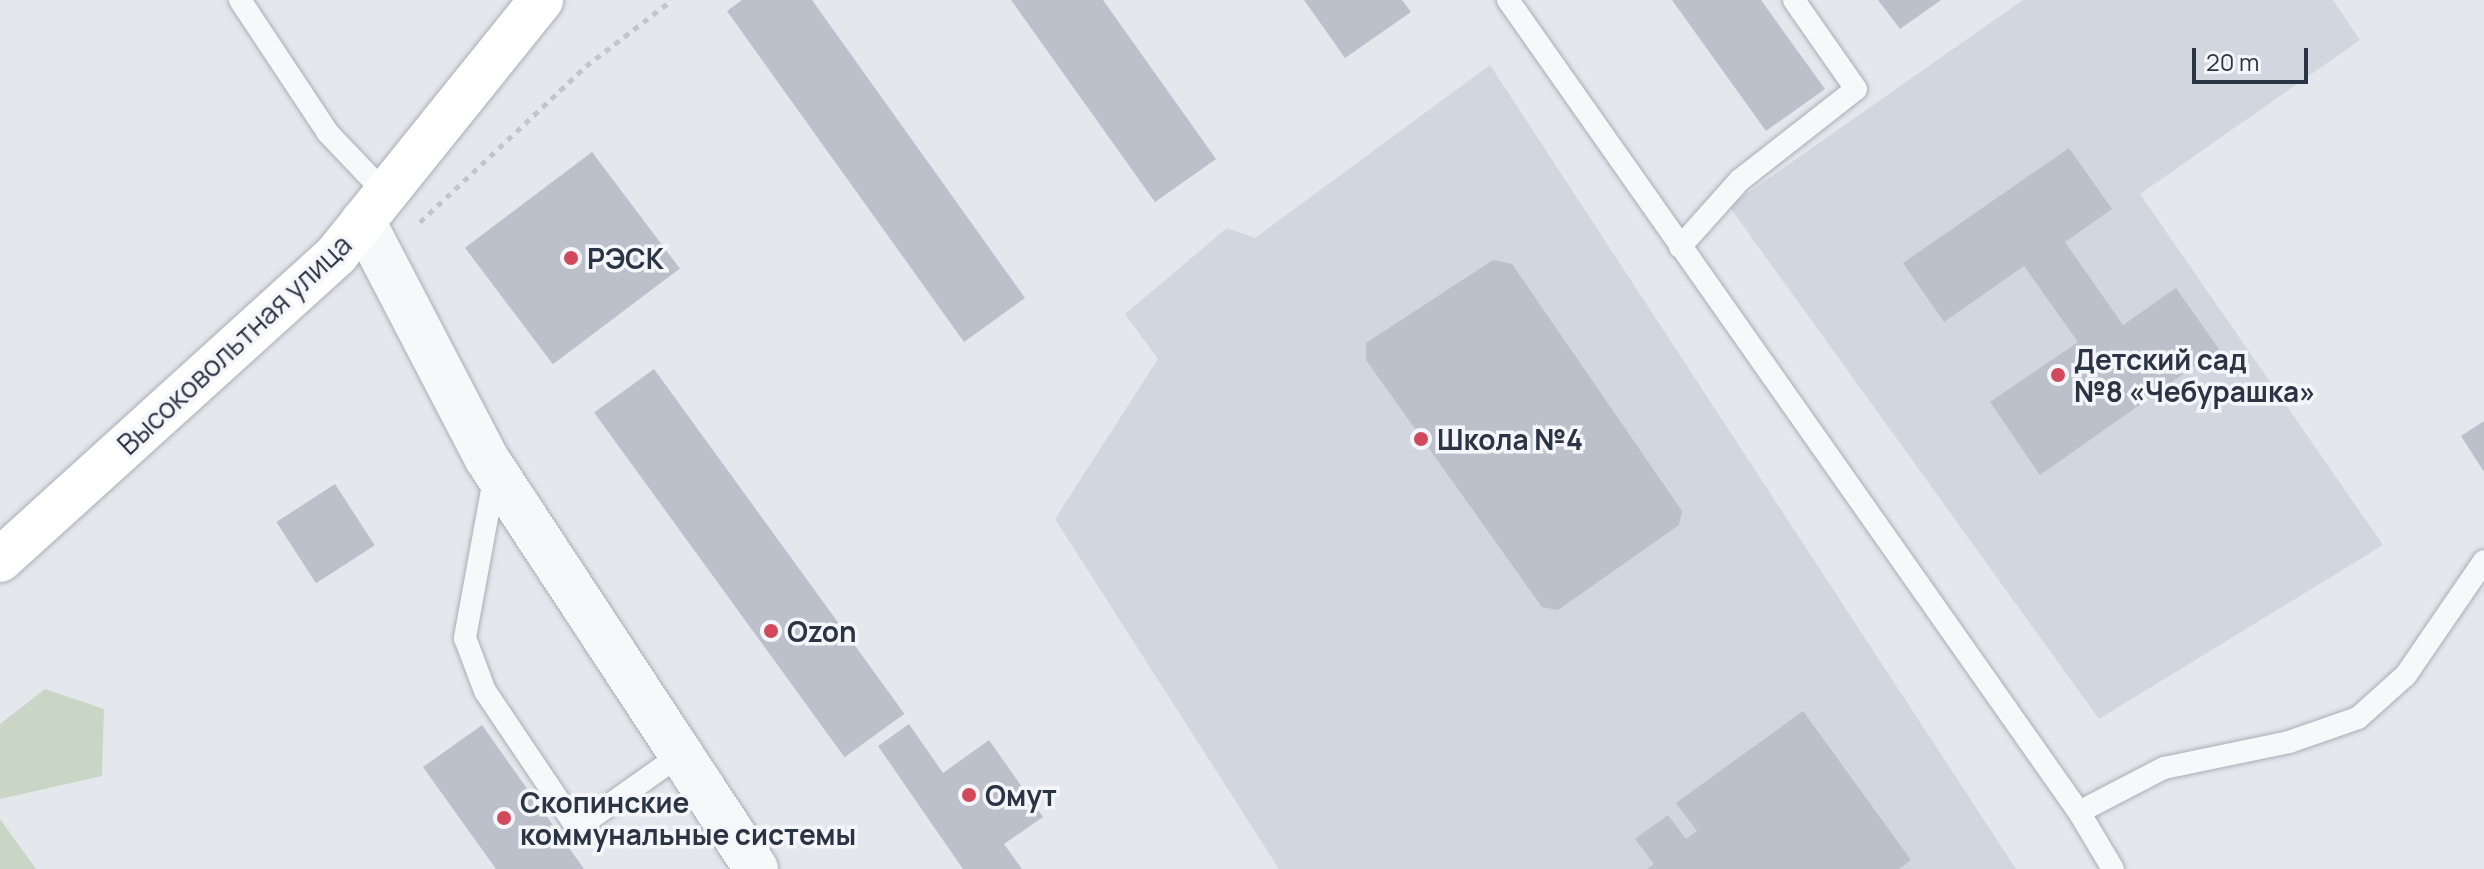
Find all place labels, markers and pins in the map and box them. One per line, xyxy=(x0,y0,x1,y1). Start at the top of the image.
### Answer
place label: РЭСК xyxy=(587,241,664,275)
marker: РЭСК xyxy=(562,249,580,267)
place label: Детский сад №8 «Чебурашка» xyxy=(2074,342,2316,408)
marker: Детский сад №8 «Чебурашка» xyxy=(2049,366,2067,384)
place label: Школа №4 xyxy=(1437,422,1583,456)
marker: Школа №4 xyxy=(1412,430,1430,448)
place label: Ozon xyxy=(787,614,857,648)
marker: Ozon xyxy=(762,622,780,640)
place label: Омут xyxy=(985,778,1057,812)
place label: Скопинские коммунальные системы xyxy=(520,785,856,851)
marker: Омут xyxy=(960,786,978,804)
marker: Скопинские коммунальные системы xyxy=(495,809,513,827)

